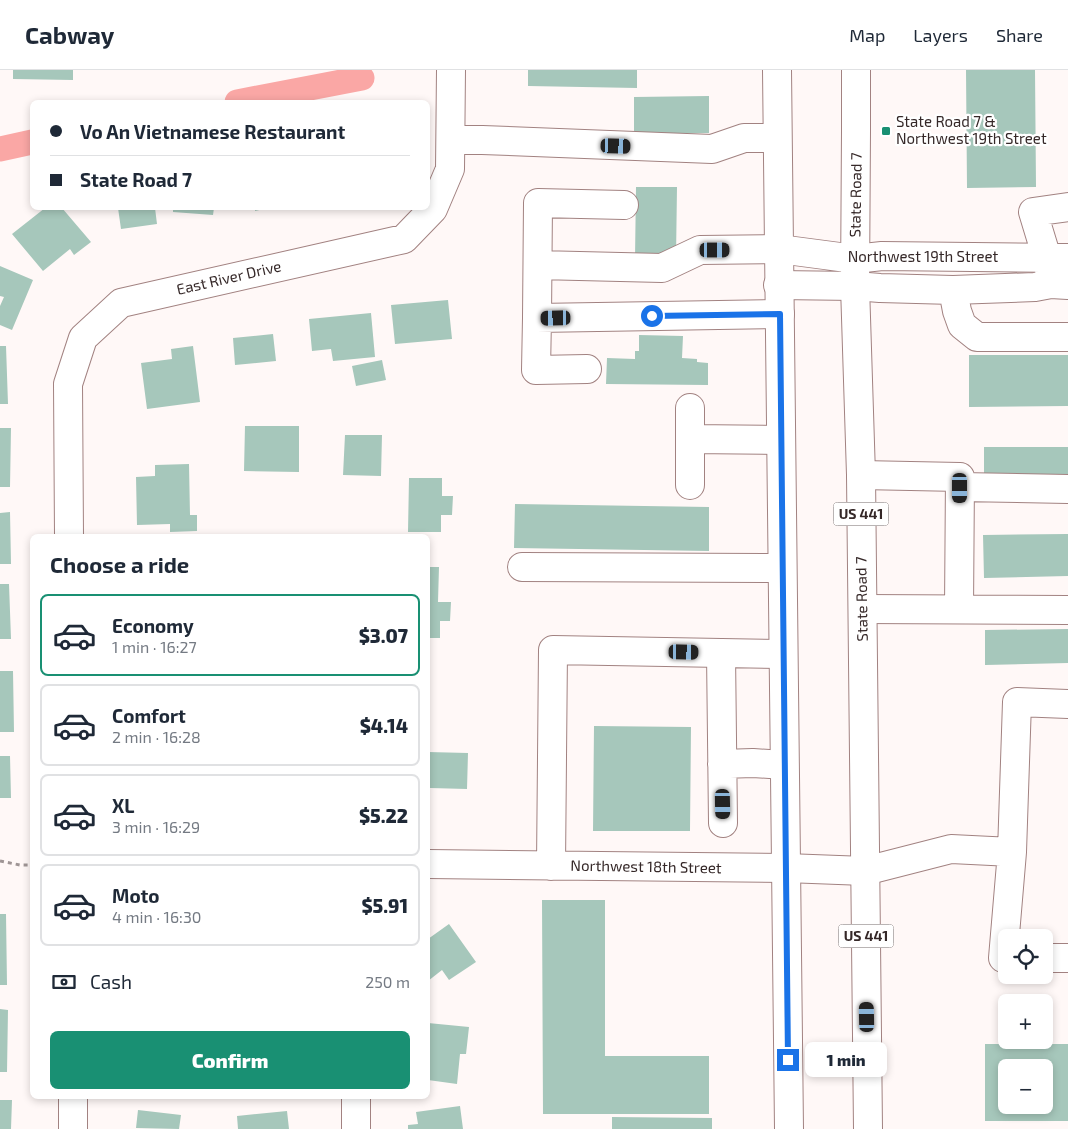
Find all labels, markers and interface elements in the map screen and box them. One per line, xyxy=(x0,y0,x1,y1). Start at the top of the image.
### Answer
text: Cabway xyxy=(25,20,114,49)
text: Map xyxy=(849,24,885,46)
text: Layers xyxy=(913,24,968,46)
text: Share xyxy=(996,24,1043,46)
place label: State Road 7 & Northwest 19th Street xyxy=(896,112,1047,147)
text: Vo An Vietnamese Restaurant xyxy=(80,120,345,143)
marker: State Road 7 & Northwest 19th Street xyxy=(880,125,892,137)
car xyxy=(600,138,631,154)
street label: State Road 7 xyxy=(845,152,865,238)
text: State Road 7 xyxy=(80,168,192,191)
car xyxy=(700,243,730,258)
street label: Northwest 19th Street xyxy=(848,247,999,265)
street label: East River Drive xyxy=(175,256,283,298)
route start xyxy=(641,305,663,327)
car xyxy=(540,310,571,326)
car xyxy=(952,473,967,503)
road number: US 441 xyxy=(834,502,888,526)
text: Choose a ride xyxy=(50,551,189,577)
street label: State Road 7 xyxy=(851,556,871,642)
icon: car xyxy=(52,613,97,658)
text: Economy xyxy=(112,614,194,637)
text: $3.07 xyxy=(359,624,408,647)
text: 1 min · 16:27 xyxy=(112,637,197,656)
car xyxy=(668,644,699,660)
icon: car xyxy=(52,703,97,748)
text: Comfort xyxy=(112,704,186,727)
text: $4.14 xyxy=(360,714,408,737)
text: 2 min · 16:28 xyxy=(112,727,201,746)
car xyxy=(715,789,730,819)
icon: car xyxy=(52,793,97,838)
text: XL xyxy=(112,794,134,817)
text: $5.22 xyxy=(359,804,408,827)
text: 3 min · 16:29 xyxy=(112,817,200,836)
street label: Northwest 18th Street xyxy=(570,856,722,876)
icon: car xyxy=(52,883,97,928)
text: Moto xyxy=(112,884,160,907)
text: $5.91 xyxy=(361,894,408,917)
text: 4 min · 16:30 xyxy=(112,907,201,926)
road number: US 441 xyxy=(838,924,894,948)
map controls xyxy=(998,929,1053,1114)
button: locate xyxy=(998,929,1053,984)
icon: cash xyxy=(50,968,78,996)
text: Cash xyxy=(90,970,132,993)
text: 250 m xyxy=(365,972,410,991)
button: + xyxy=(998,994,1053,1049)
car xyxy=(859,1002,874,1032)
button: Confirm xyxy=(50,1031,410,1089)
callout: 1 min xyxy=(806,1042,888,1078)
route end xyxy=(777,1049,799,1071)
text: 1 min xyxy=(826,1050,866,1069)
button: − xyxy=(998,1059,1053,1114)

